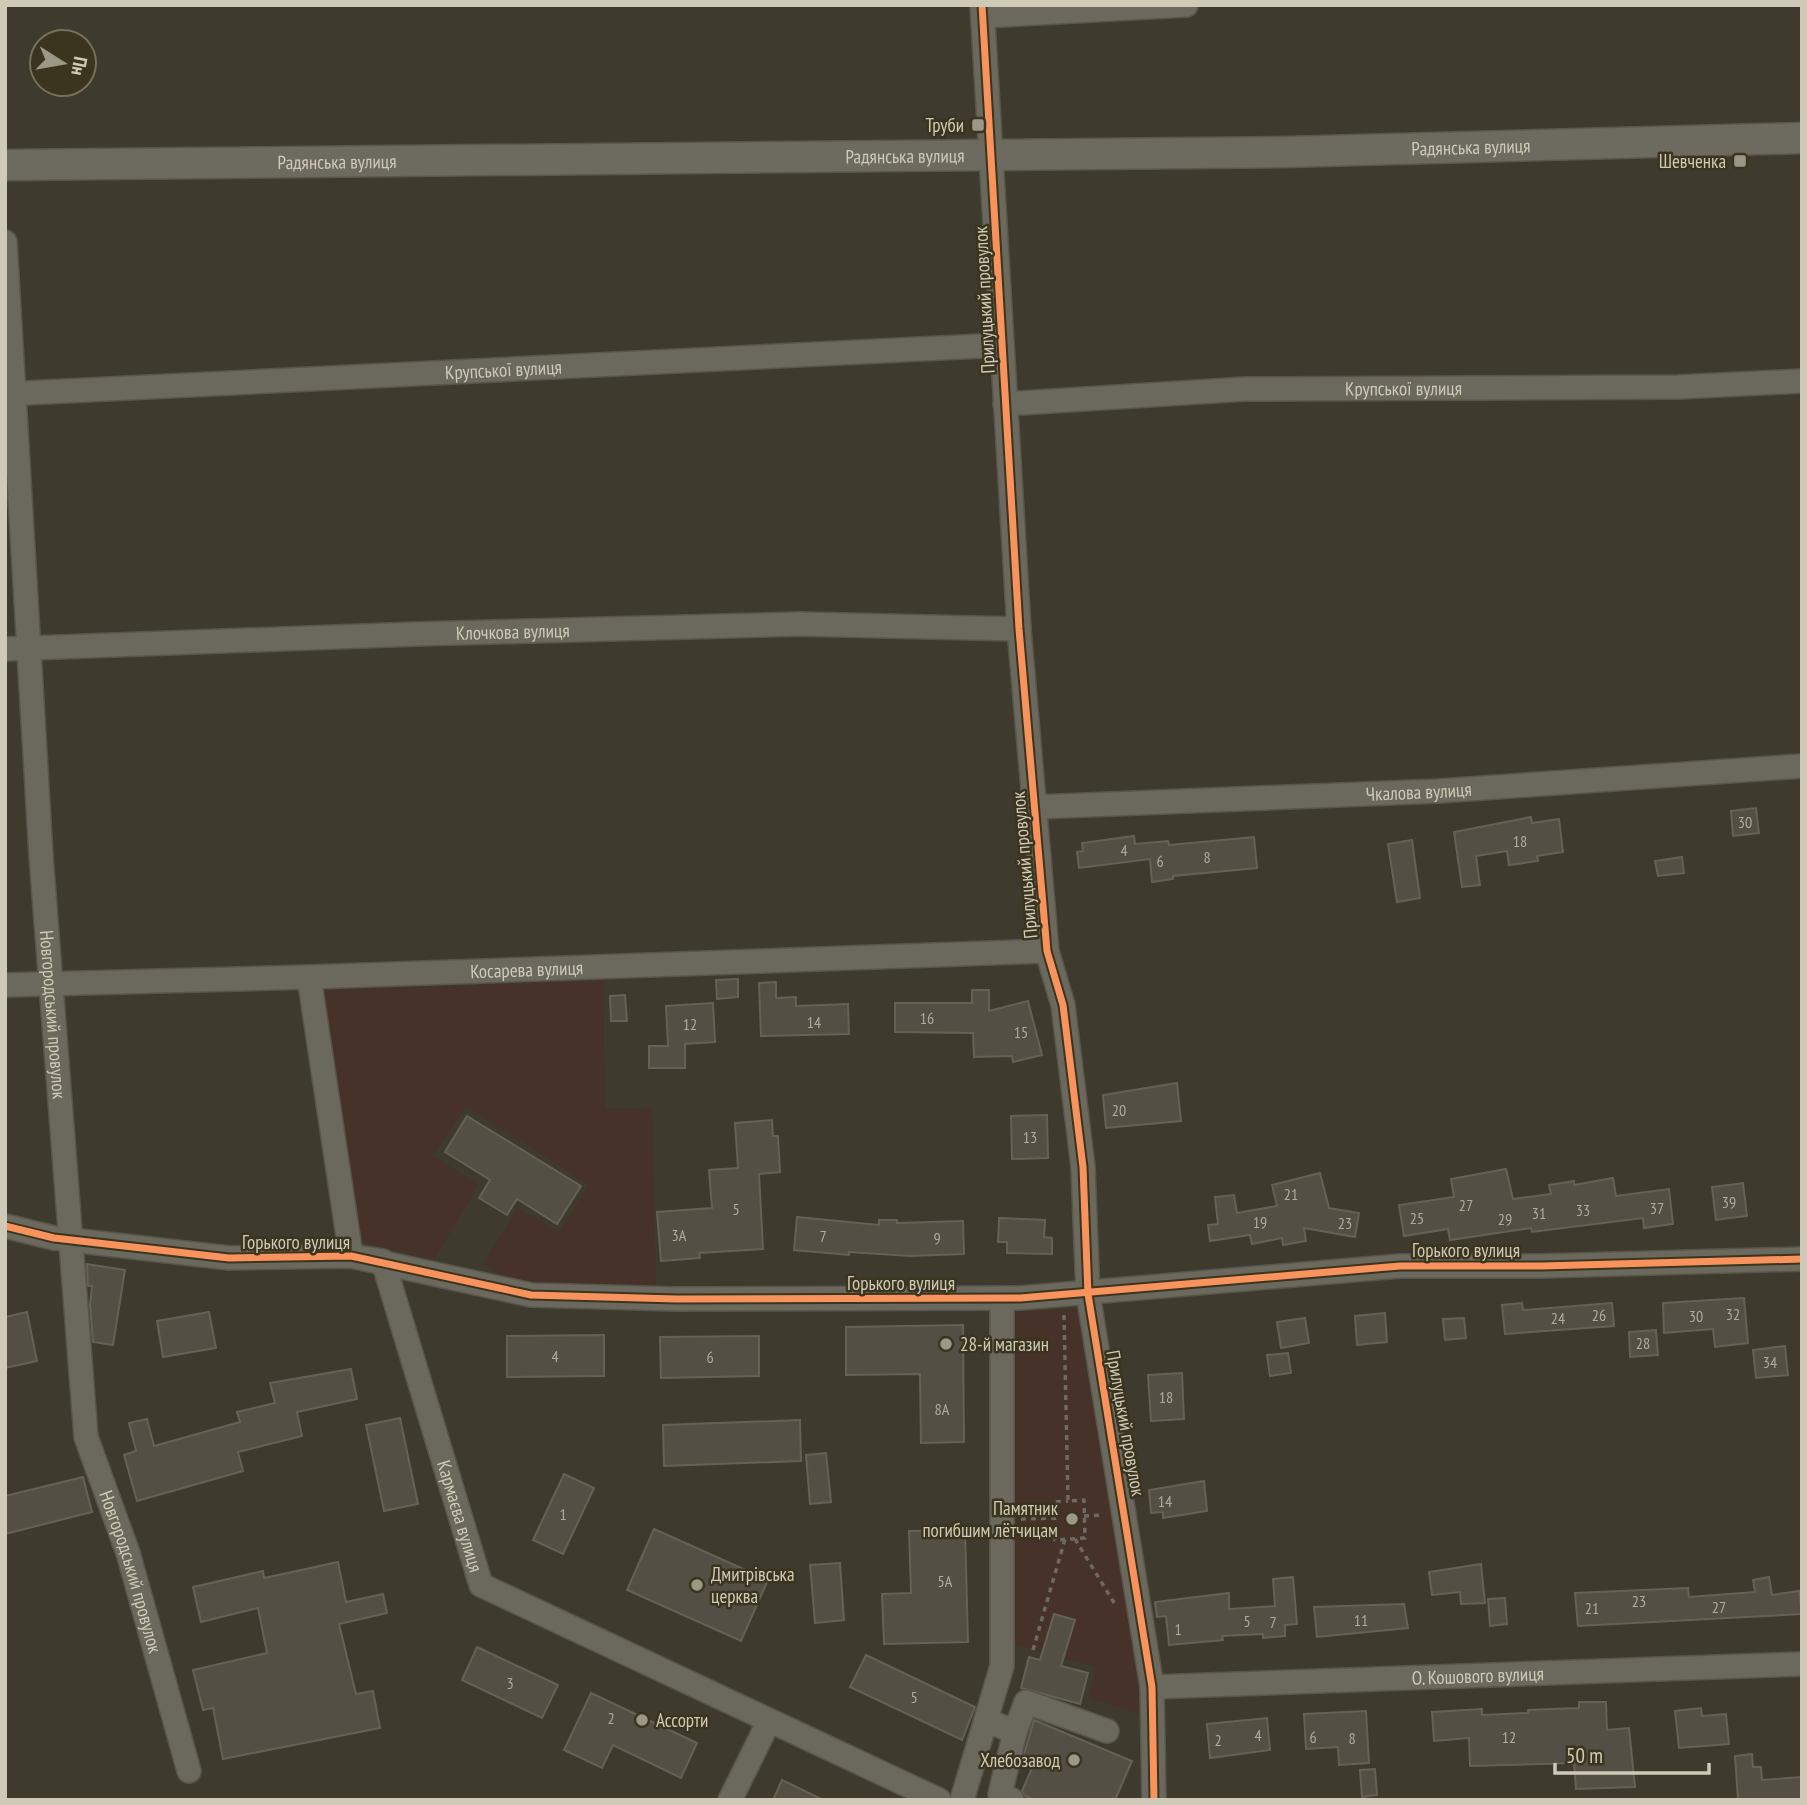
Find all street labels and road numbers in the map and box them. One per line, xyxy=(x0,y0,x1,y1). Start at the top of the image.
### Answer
street label: Радянська вулиця xyxy=(1411,133,1531,161)
street label: Радянська вулиця xyxy=(845,143,965,168)
street label: Радянська вулиця xyxy=(277,149,397,174)
street label: Прилуцький провулок xyxy=(968,225,1000,374)
street label: Крупської вулиця xyxy=(444,355,562,384)
street label: Крупської вулиця xyxy=(1345,376,1462,401)
street label: Клочкова вулиця xyxy=(455,618,570,645)
street label: Чкалова вулиця xyxy=(1365,777,1472,806)
street label: Прилуцький провулок xyxy=(1006,790,1042,940)
street label: Новгородський провулок xyxy=(35,929,72,1100)
street label: Косарева вулиця xyxy=(470,955,584,983)
street label: Горького вулиця xyxy=(242,1230,350,1254)
street label: Горького вулиця xyxy=(1412,1238,1520,1262)
street label: Горького вулиця xyxy=(847,1271,955,1295)
street label: Прилуцький провулок xyxy=(1101,1348,1151,1498)
street label: Кармаєва вулиця xyxy=(432,1457,488,1575)
street label: Новгородський провулок xyxy=(94,1487,168,1656)
street label: О. Кошового вулиця xyxy=(1411,1661,1544,1690)

